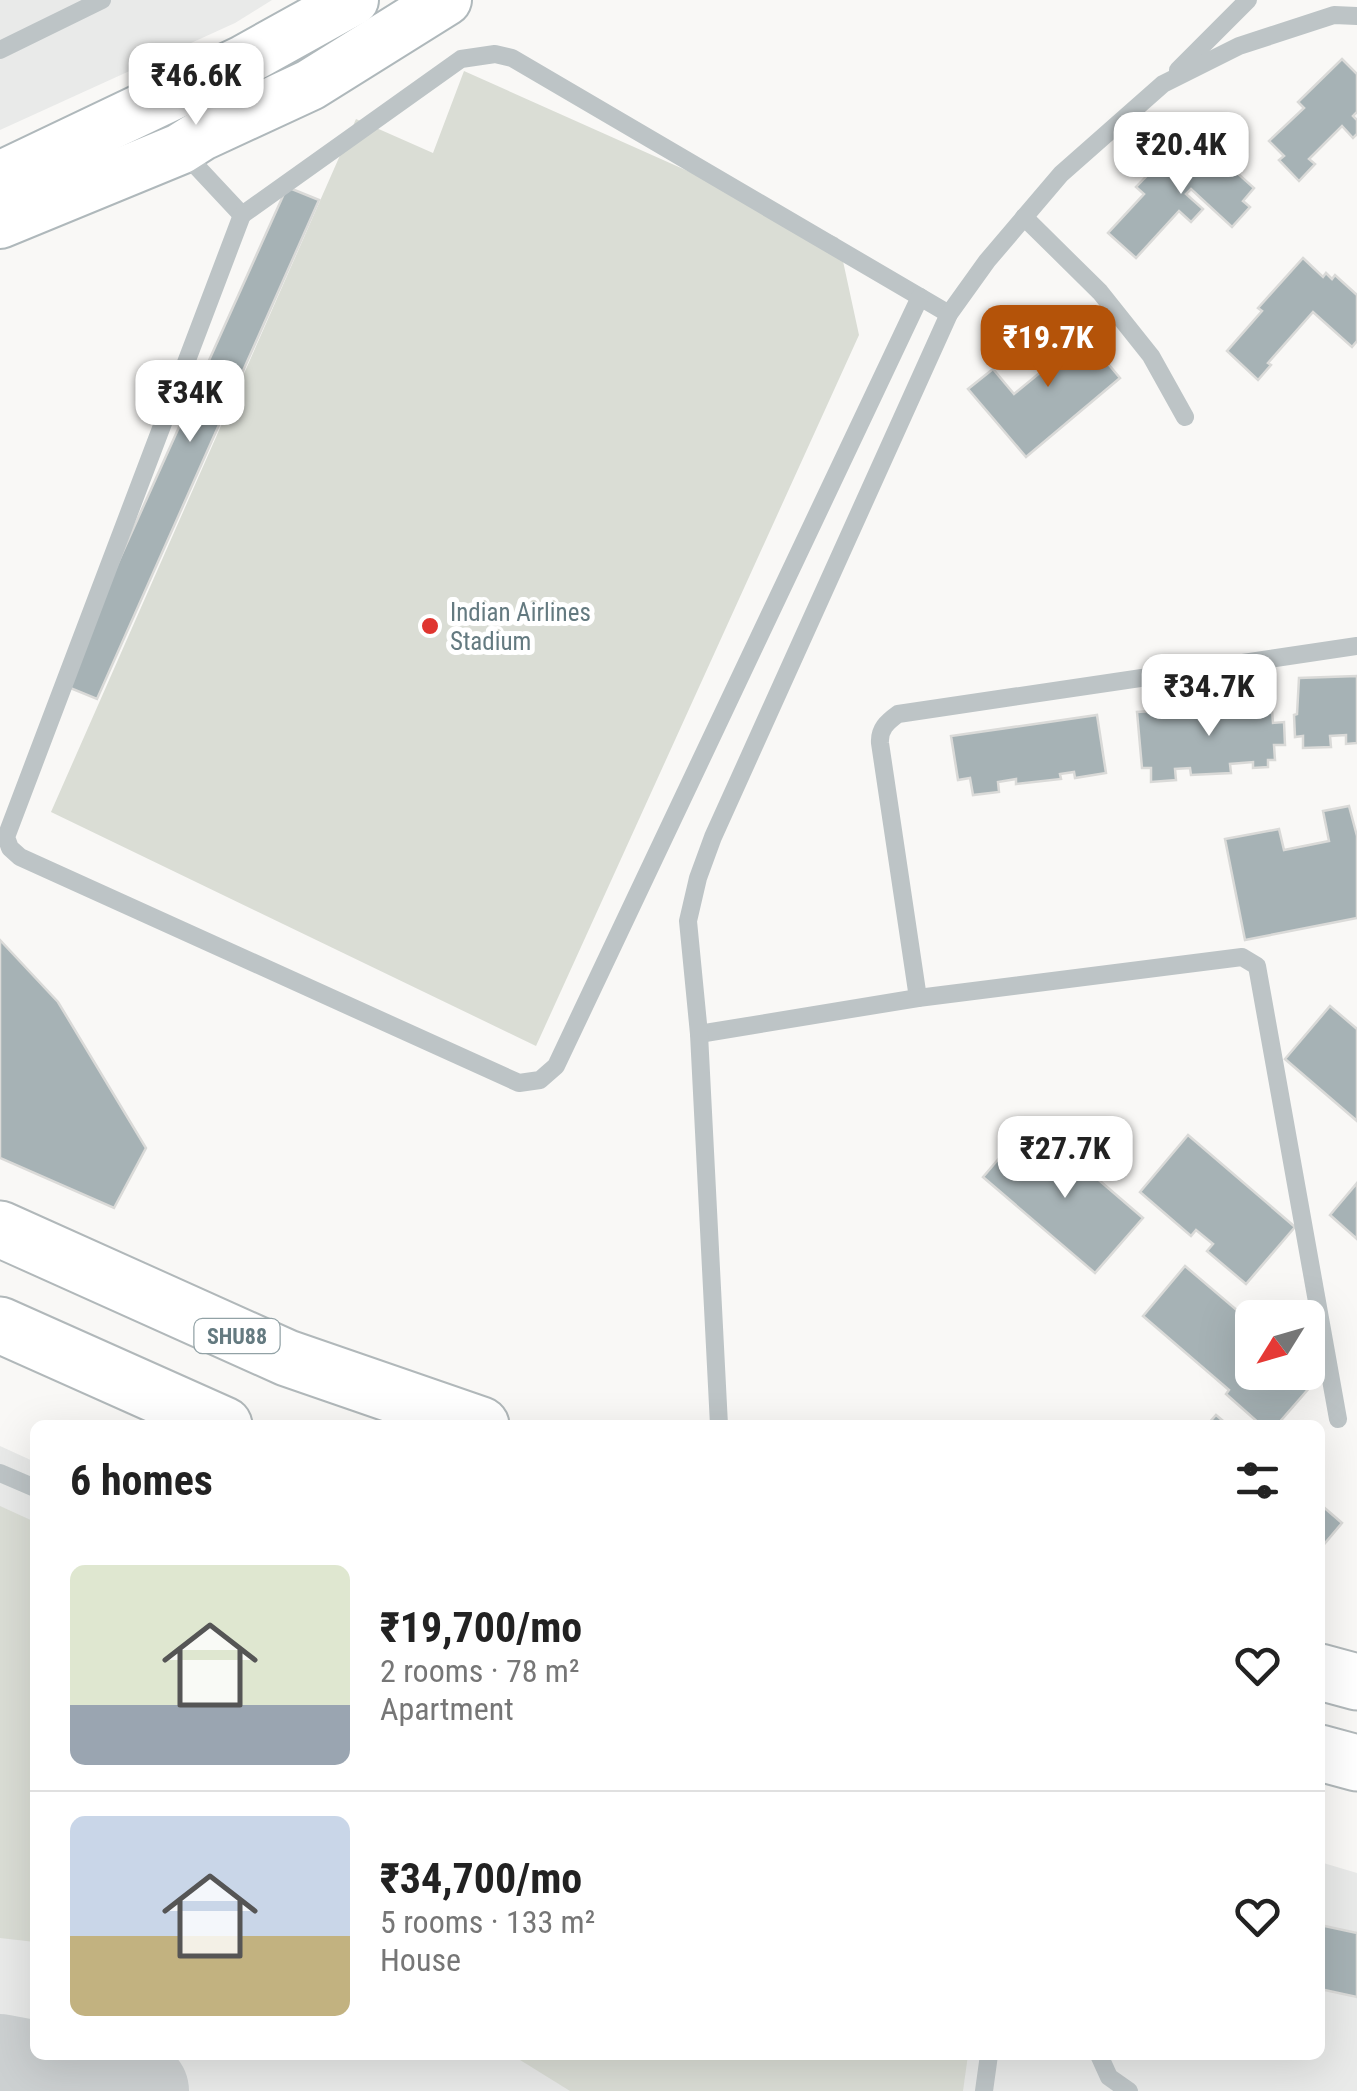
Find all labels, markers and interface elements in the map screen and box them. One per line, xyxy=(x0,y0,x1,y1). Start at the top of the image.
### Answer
pin: ₹46.6K xyxy=(115,43,277,128)
text: ₹46.6K xyxy=(151,56,241,94)
pin: ₹20.4K xyxy=(1100,112,1262,197)
text: ₹20.4K xyxy=(1136,125,1226,163)
pin: ₹19.7K xyxy=(967,305,1129,390)
text: ₹19.7K xyxy=(1003,318,1093,356)
pin: ₹34K xyxy=(131,360,249,445)
text: ₹34K xyxy=(157,373,223,411)
place label: Indian Airlines Stadium xyxy=(450,598,591,656)
marker: Indian Airlines Stadium xyxy=(419,615,441,637)
pin: ₹34.7K xyxy=(1128,654,1290,739)
text: ₹34.7K xyxy=(1164,667,1254,705)
pin: ₹27.7K xyxy=(984,1116,1146,1201)
text: ₹27.7K xyxy=(1020,1129,1110,1167)
north arrow xyxy=(1235,1300,1325,1390)
map controls xyxy=(1235,1300,1325,1390)
road number: SHU88 xyxy=(194,1319,280,1353)
icon: filters xyxy=(1230,1453,1285,1508)
text: 6 homes xyxy=(70,1456,213,1505)
text: ₹19,700/mo xyxy=(380,1603,582,1652)
icon: home xyxy=(150,1605,270,1725)
icon: heart xyxy=(1230,1638,1285,1693)
text: 2 rooms · 78 m² xyxy=(380,1652,579,1690)
text: Apartment xyxy=(380,1690,514,1728)
text: ₹34,700/mo xyxy=(380,1854,582,1903)
icon: home xyxy=(150,1856,270,1976)
icon: heart xyxy=(1230,1889,1285,1944)
text: 5 rooms · 133 m² xyxy=(380,1903,595,1941)
text: House xyxy=(380,1941,461,1979)

